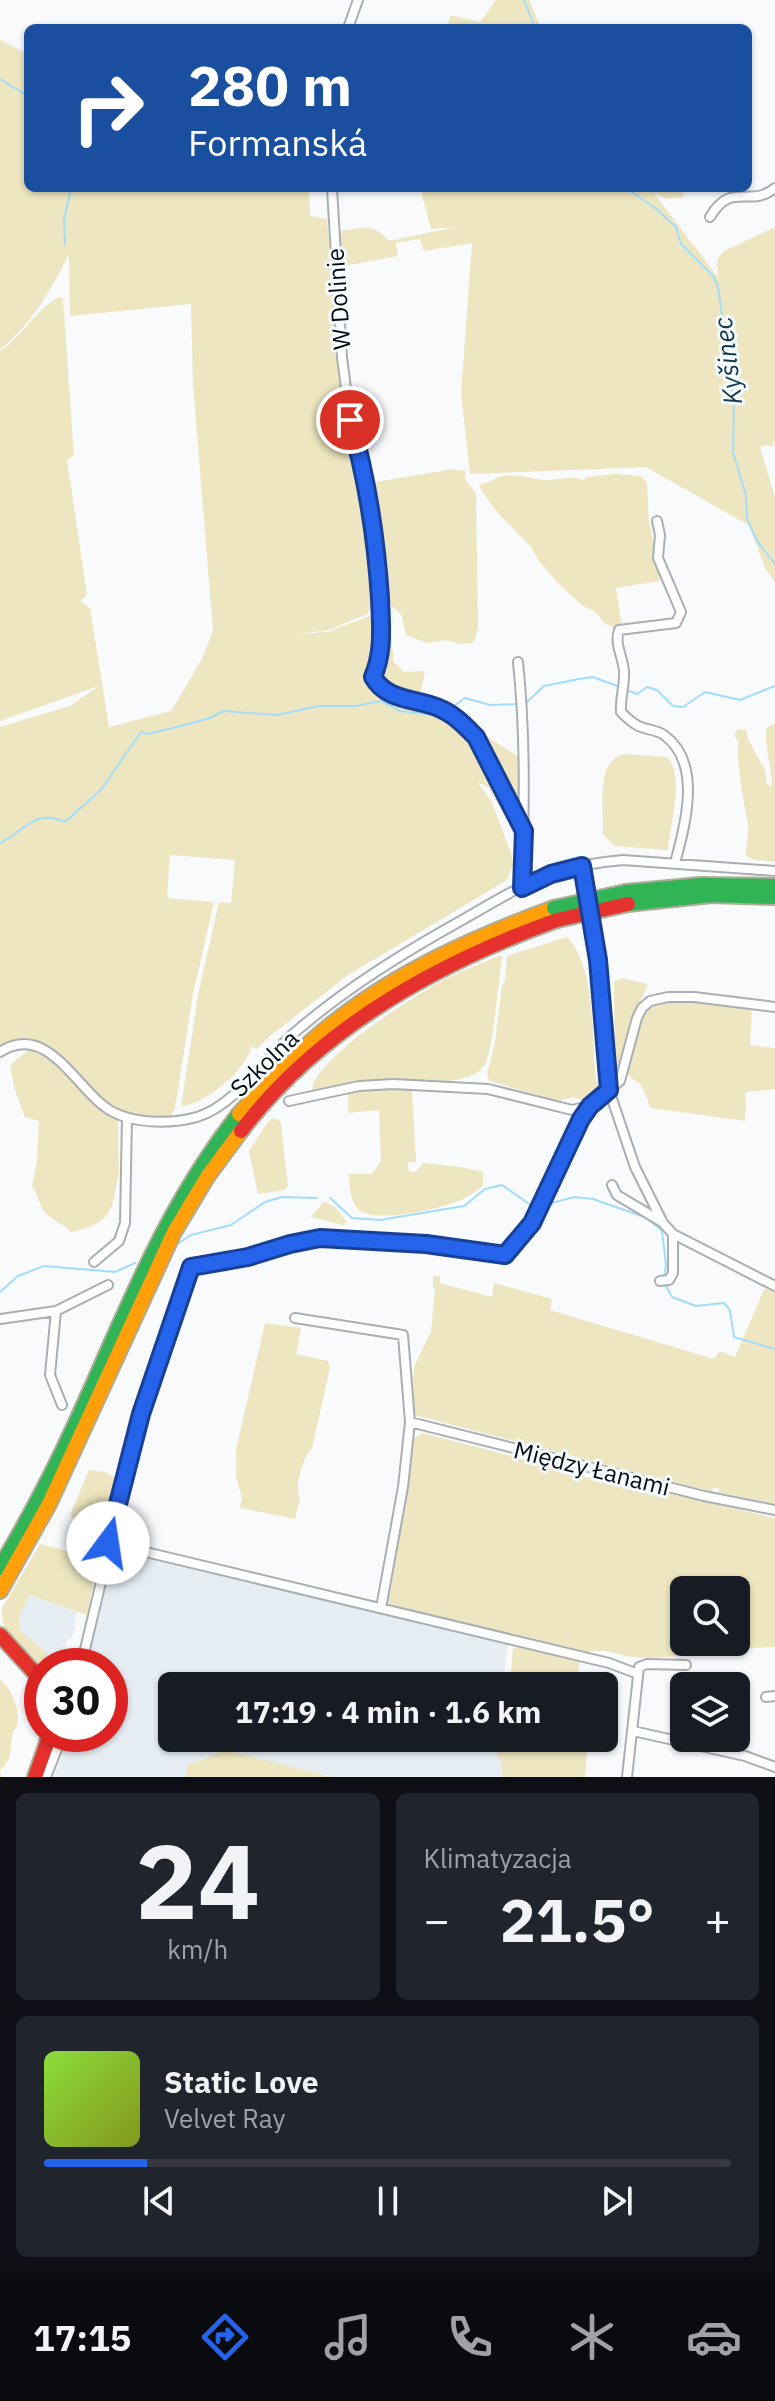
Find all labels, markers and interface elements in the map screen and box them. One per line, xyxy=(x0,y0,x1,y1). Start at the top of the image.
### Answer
text: 280 m xyxy=(188,49,352,121)
icon: right xyxy=(56,56,160,160)
text: Formanská xyxy=(188,119,367,166)
street label: W Dolinie xyxy=(318,247,358,351)
water label: Kyšinec xyxy=(705,315,749,407)
pin xyxy=(316,386,384,454)
icon: arrive xyxy=(328,398,372,442)
street label: Szkolna xyxy=(223,1022,305,1104)
street label: Między Łanami xyxy=(511,1433,673,1503)
position arrow xyxy=(66,1501,150,1585)
map controls xyxy=(670,1576,750,1752)
button: search xyxy=(670,1576,750,1656)
speed limit sign: 30 xyxy=(24,1648,128,1752)
button: layers xyxy=(670,1672,750,1752)
text: 17:19 · 4 min · 1.6 km xyxy=(235,1692,541,1731)
text: 24 xyxy=(135,1812,260,1948)
text: Klimatyzacja xyxy=(424,1841,572,1875)
text: 21.5° xyxy=(500,1880,655,1959)
text: − xyxy=(424,1891,450,1948)
text: + xyxy=(705,1891,731,1948)
text: km/h xyxy=(167,1932,228,1966)
text: Static Love xyxy=(164,2062,319,2101)
text: Velvet Ray xyxy=(164,2101,285,2135)
icon: previous xyxy=(137,2179,181,2223)
icon: pause xyxy=(366,2179,410,2223)
icon: next xyxy=(595,2179,639,2223)
icon: directions xyxy=(197,2309,253,2365)
icon: music xyxy=(320,2309,376,2365)
icon: phone xyxy=(442,2309,498,2365)
icon: climate xyxy=(564,2309,620,2365)
icon: car xyxy=(686,2309,742,2365)
text: 17:15 xyxy=(33,2314,131,2361)

